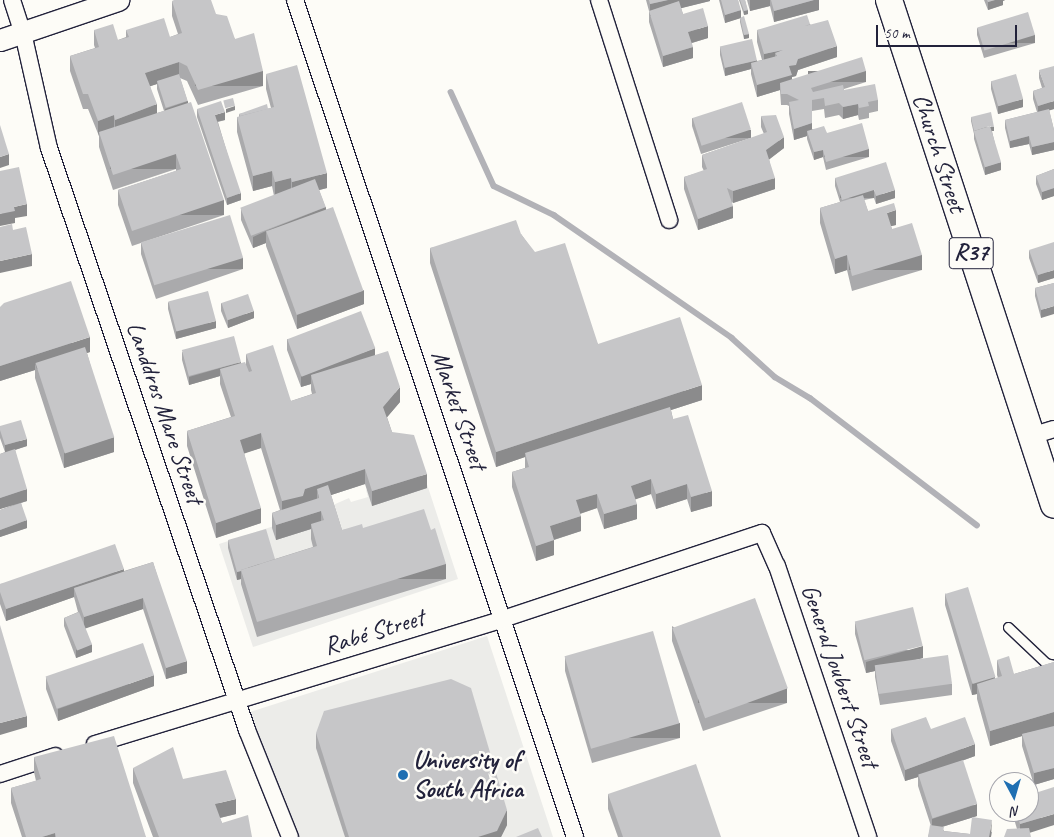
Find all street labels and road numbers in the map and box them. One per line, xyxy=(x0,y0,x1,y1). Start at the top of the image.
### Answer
street label: Church Street xyxy=(906,90,972,216)
road number: R37 xyxy=(948,232,994,274)
street label: Landdros Mare Street xyxy=(120,318,210,508)
street label: Market Street xyxy=(425,347,493,473)
street label: General Joubert Street xyxy=(795,581,885,771)
street label: Rabé Street xyxy=(320,603,428,661)

